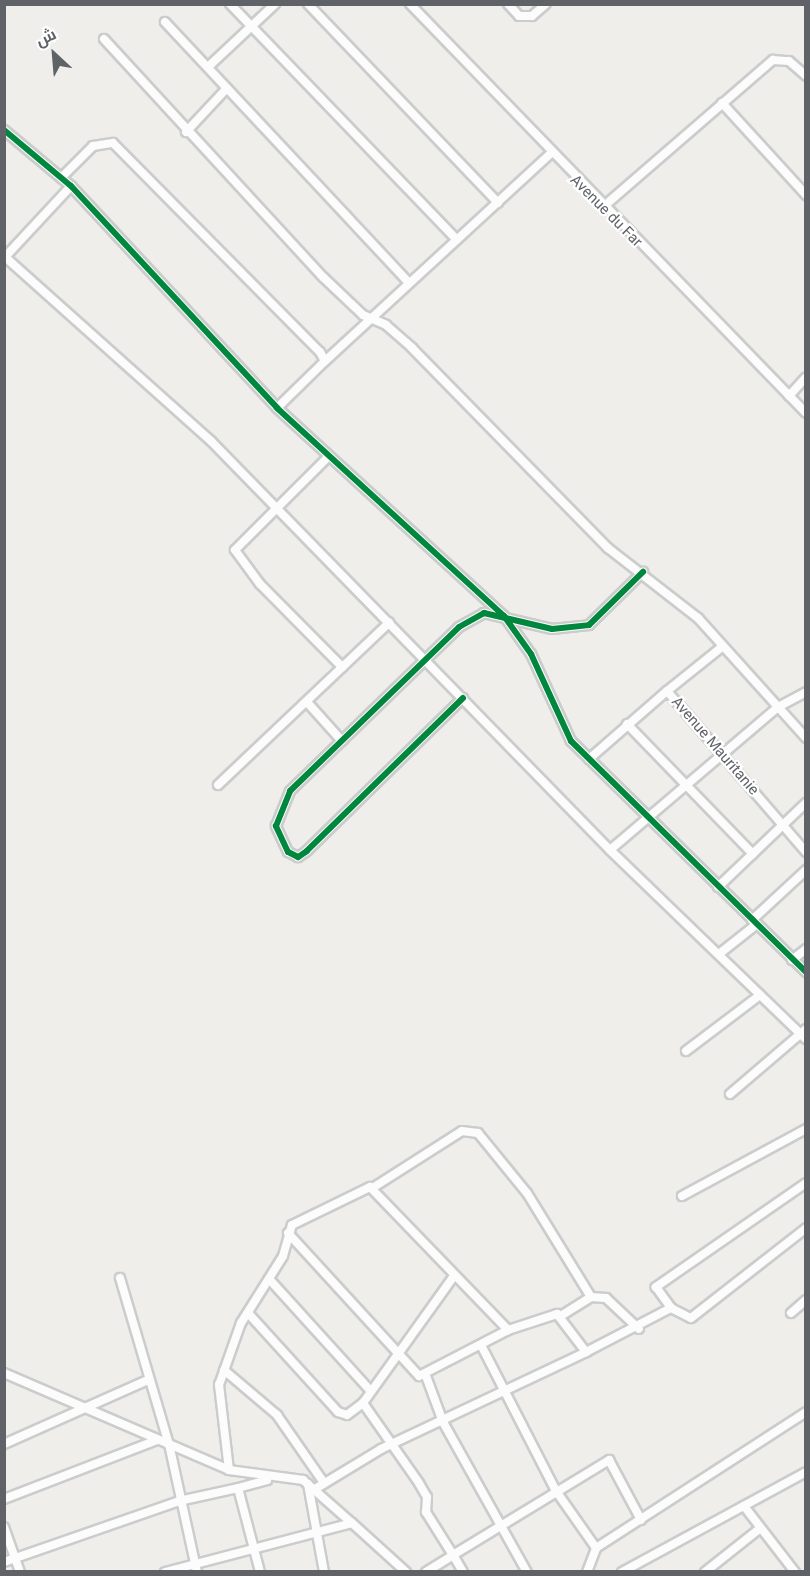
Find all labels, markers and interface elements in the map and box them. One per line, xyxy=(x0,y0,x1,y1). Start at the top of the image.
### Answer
north arrow xyxy=(24,24,84,84)
text: ش xyxy=(32,24,59,50)
street label: Avenue du Far xyxy=(566,171,646,251)
street label: Avenue Mauritanie xyxy=(668,693,762,799)

